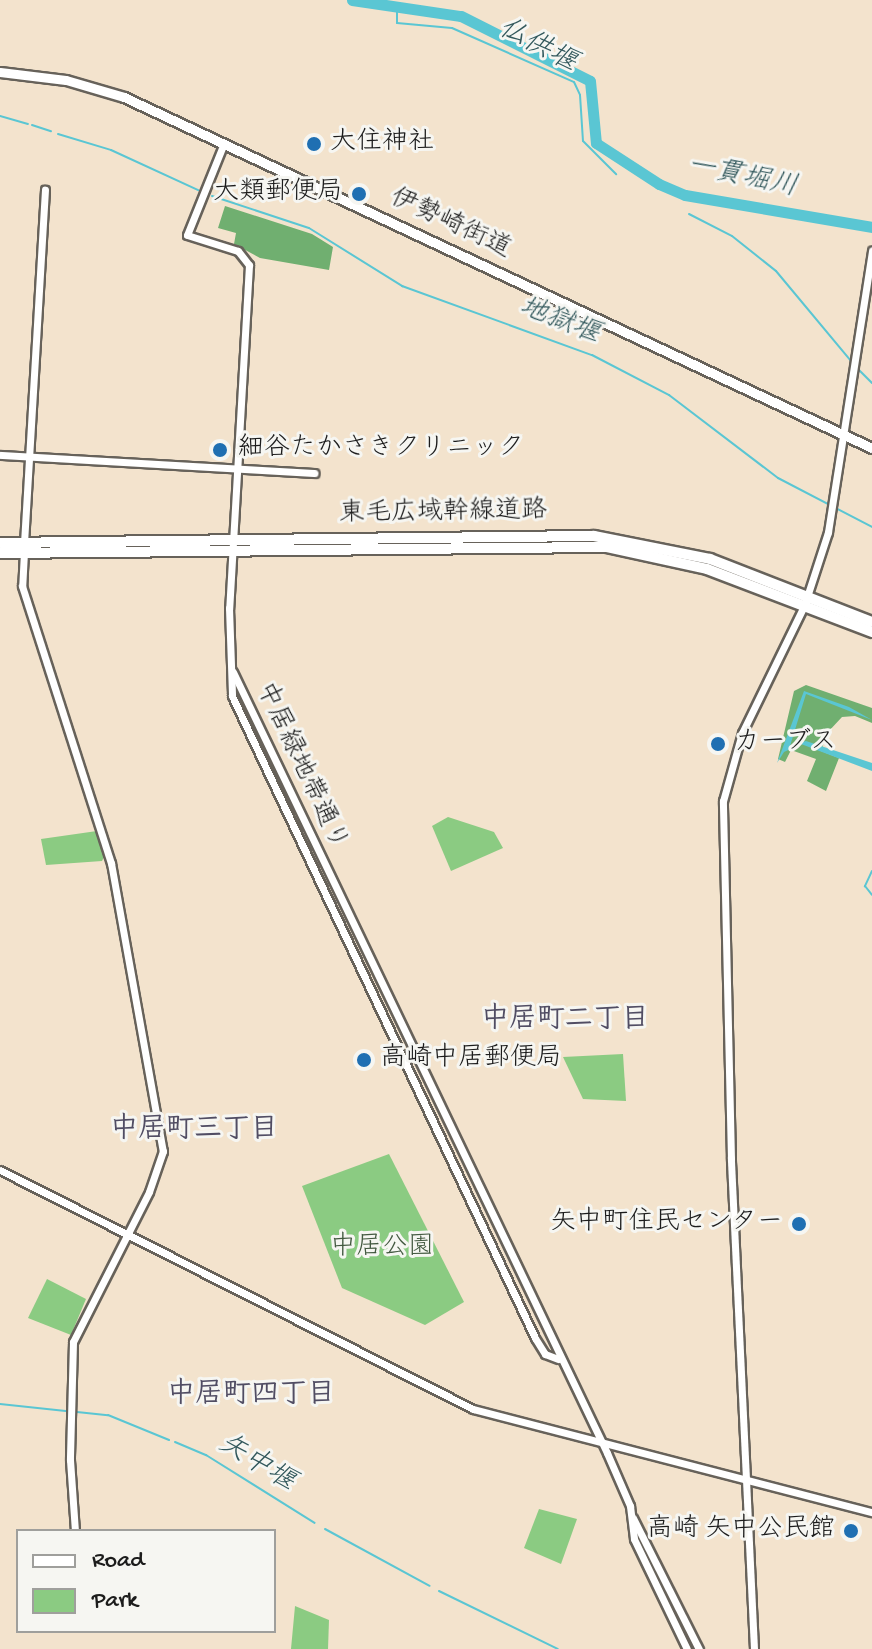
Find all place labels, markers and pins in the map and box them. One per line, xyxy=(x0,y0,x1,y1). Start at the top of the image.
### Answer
place label: 大住神社 xyxy=(330,128,434,160)
marker: 大住神社 xyxy=(305,135,323,153)
place label: 大類郵便局 xyxy=(213,178,343,210)
marker: 大類郵便局 xyxy=(350,185,368,203)
place label: 細谷たかさきクリニック xyxy=(238,434,524,466)
marker: 細谷たかさきクリニック xyxy=(209,439,231,461)
place label: カーブス xyxy=(734,728,838,760)
marker: カーブス xyxy=(709,735,727,753)
place label: 高崎中居郵便局 xyxy=(380,1044,562,1076)
marker: 高崎中居郵便局 xyxy=(355,1051,373,1069)
place label: 矢中町住民センター xyxy=(549,1208,783,1240)
marker: 矢中町住民センター xyxy=(790,1215,808,1233)
place label: 高崎 矢中公民館 xyxy=(647,1515,835,1547)
marker: 高崎 矢中公民館 xyxy=(842,1522,860,1540)

